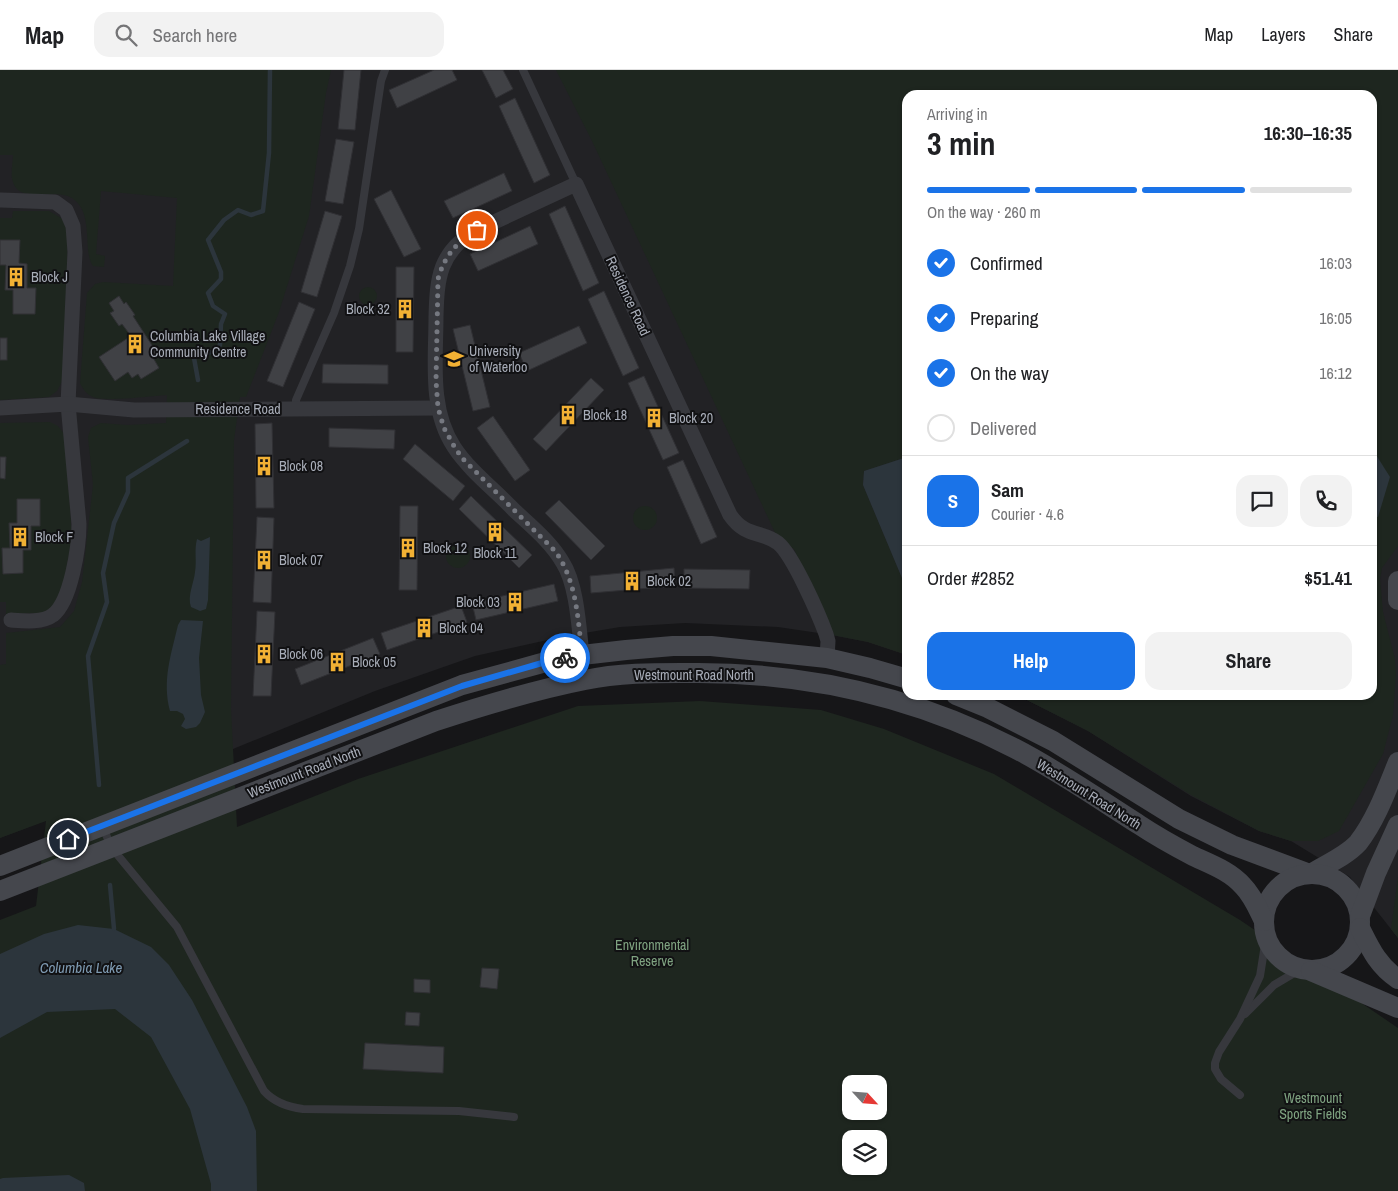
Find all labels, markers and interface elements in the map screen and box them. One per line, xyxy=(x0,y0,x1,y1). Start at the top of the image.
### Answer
search box xyxy=(94,12,444,57)
text: Map xyxy=(25,19,64,51)
icon: search xyxy=(112,21,140,49)
text: Search here xyxy=(152,22,237,48)
text: Map xyxy=(1205,22,1233,47)
text: Layers xyxy=(1261,22,1306,47)
text: Share xyxy=(1334,22,1373,47)
text: Arriving in xyxy=(927,103,988,125)
text: 16:30–16:35 xyxy=(1264,120,1352,146)
text: 3 min xyxy=(927,122,996,165)
text: On the way · 260 m xyxy=(927,201,1041,223)
pin xyxy=(456,209,498,251)
icon: bag xyxy=(463,216,491,244)
icon: check xyxy=(927,249,955,277)
text: Confirmed xyxy=(970,250,1043,276)
text: 16:03 xyxy=(1319,252,1352,274)
street label: Residence Road xyxy=(602,253,654,339)
building icon: Block J xyxy=(5,266,27,288)
place label: Block J xyxy=(31,268,68,286)
building icon: Block 32 xyxy=(394,298,416,320)
place label: Block 32 xyxy=(346,300,390,318)
icon: check xyxy=(927,304,955,332)
text: Preparing xyxy=(970,305,1038,331)
text: 16:05 xyxy=(1319,307,1352,329)
place label: Columbia Lake Village Community Centre xyxy=(150,327,265,361)
building icon: Columbia Lake Village Community Centre xyxy=(124,333,146,355)
place label: University of Waterloo xyxy=(469,342,527,376)
school or university icon: University of Waterloo xyxy=(443,348,465,370)
icon: check xyxy=(927,359,955,387)
text: On the way xyxy=(970,360,1049,386)
text: 16:12 xyxy=(1319,362,1352,384)
street label: Residence Road xyxy=(195,400,281,418)
building icon: Block 18 xyxy=(557,404,579,426)
place label: Block 18 xyxy=(583,406,627,424)
building icon: Block 20 xyxy=(643,407,665,429)
place label: Block 20 xyxy=(669,409,713,427)
text: Delivered xyxy=(970,415,1037,441)
building icon: Block 08 xyxy=(253,455,275,477)
place label: Block 08 xyxy=(279,457,323,475)
button: chat xyxy=(1236,475,1288,527)
button: phone xyxy=(1300,475,1352,527)
text: Sam xyxy=(991,477,1024,503)
text: S xyxy=(948,488,958,514)
text: Courier · 4.6 xyxy=(991,503,1064,525)
building icon: Block 11 xyxy=(484,521,506,543)
building icon: Block F xyxy=(9,526,31,548)
place label: Block F xyxy=(35,528,73,546)
building icon: Block 12 xyxy=(397,537,419,559)
place label: Block 12 xyxy=(423,539,467,557)
place label: Block 11 xyxy=(473,544,517,562)
building icon: Block 07 xyxy=(253,549,275,571)
place label: Block 07 xyxy=(279,551,323,569)
text: Order #2852 xyxy=(927,565,1014,591)
text: $51.41 xyxy=(1304,565,1352,591)
building icon: Block 02 xyxy=(621,570,643,592)
place label: Block 02 xyxy=(647,572,691,590)
building icon: Block 03 xyxy=(504,591,526,613)
place label: Block 03 xyxy=(456,593,500,611)
building icon: Block 04 xyxy=(413,617,435,639)
place label: Block 04 xyxy=(439,619,484,637)
button: Help xyxy=(927,632,1135,690)
button: Share xyxy=(1145,632,1352,690)
courier xyxy=(540,633,590,683)
building icon: Block 06 xyxy=(253,643,275,665)
icon: bike xyxy=(551,644,579,672)
place label: Block 06 xyxy=(279,645,323,663)
building icon: Block 05 xyxy=(326,651,348,673)
place label: Block 05 xyxy=(352,653,396,671)
street label: Westmount Road North xyxy=(634,666,754,684)
street label: Westmount Road North xyxy=(245,742,363,802)
street label: Westmount Road North xyxy=(1033,755,1145,833)
pin xyxy=(47,818,89,860)
icon: home xyxy=(54,825,82,853)
park label: Environmental Reserve xyxy=(615,936,689,970)
water label: Columbia Lake xyxy=(40,957,123,978)
north arrow xyxy=(842,1075,888,1120)
map controls xyxy=(842,1075,887,1175)
park label: Westmount Sports Fields xyxy=(1279,1089,1347,1123)
button: layers xyxy=(842,1130,887,1175)

